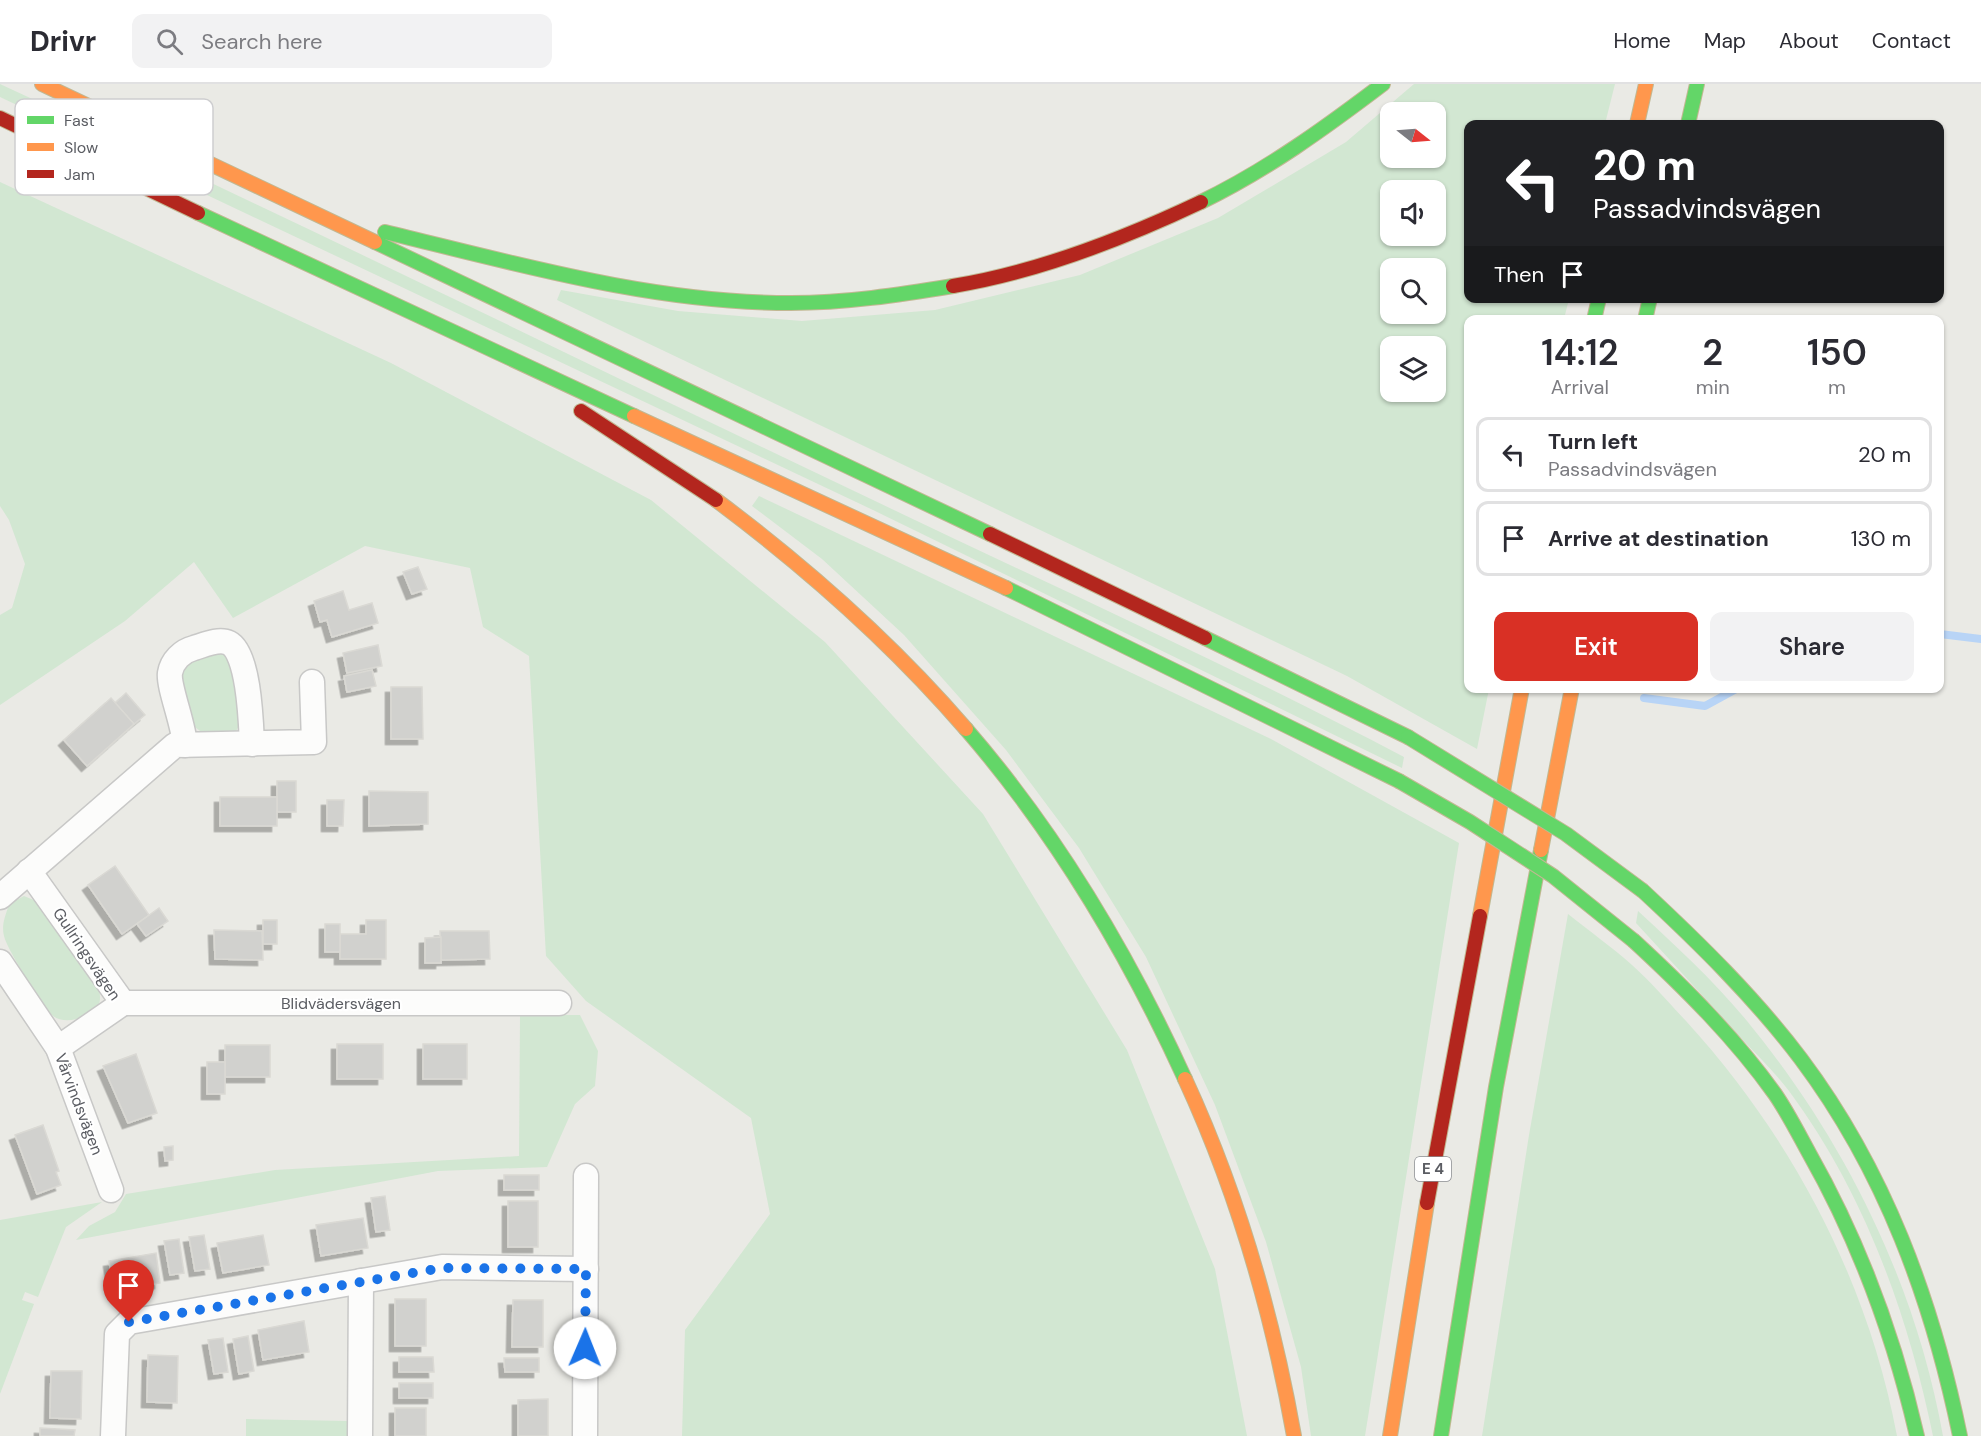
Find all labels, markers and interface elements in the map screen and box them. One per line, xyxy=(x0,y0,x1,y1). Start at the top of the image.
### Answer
search box xyxy=(132,14,552,68)
text: Drivr xyxy=(30,23,96,60)
icon: search xyxy=(153,25,186,58)
text: Search here xyxy=(201,27,323,56)
text: Home xyxy=(1613,27,1671,55)
text: Map xyxy=(1704,27,1746,55)
text: About xyxy=(1779,27,1839,55)
text: Contact xyxy=(1872,27,1951,55)
legend xyxy=(15,99,213,195)
north arrow xyxy=(1380,102,1446,168)
map controls xyxy=(1380,102,1446,402)
text: Fast xyxy=(64,110,95,131)
text: Slow xyxy=(64,137,98,158)
text: 20 m xyxy=(1593,138,1696,193)
icon: left xyxy=(1494,144,1572,222)
text: Jam xyxy=(64,164,95,185)
button: sound xyxy=(1380,180,1446,246)
text: Passadvindsvägen xyxy=(1593,191,1821,226)
button: search xyxy=(1380,258,1446,324)
icon: arrive xyxy=(1556,258,1589,291)
text: Then xyxy=(1494,260,1544,289)
text: 14:12 xyxy=(1541,329,1619,376)
text: 2 xyxy=(1702,329,1723,376)
text: 150 xyxy=(1807,329,1867,376)
button: layers xyxy=(1380,336,1446,402)
text: Arrival xyxy=(1551,374,1609,400)
text: min xyxy=(1696,374,1730,400)
text: m xyxy=(1828,374,1846,400)
text: Turn left xyxy=(1548,427,1638,456)
icon: left xyxy=(1497,438,1530,471)
text: 20 m xyxy=(1858,440,1911,469)
text: Passadvindsvägen xyxy=(1548,456,1717,482)
icon: arrive xyxy=(1497,522,1530,555)
text: Arrive at destination xyxy=(1548,524,1769,553)
text: 130 m xyxy=(1851,524,1911,553)
button: Exit xyxy=(1494,612,1698,681)
button: Share xyxy=(1710,612,1914,681)
street label: Gullringsvägen xyxy=(48,904,126,1004)
street label: Blidvädersvägen xyxy=(281,993,401,1014)
street label: Vårvindsvägen xyxy=(50,1050,108,1158)
road number: E 4 xyxy=(1415,1157,1451,1181)
pin xyxy=(103,1260,154,1322)
icon: arrive xyxy=(112,1269,145,1302)
position arrow xyxy=(553,1316,617,1380)

